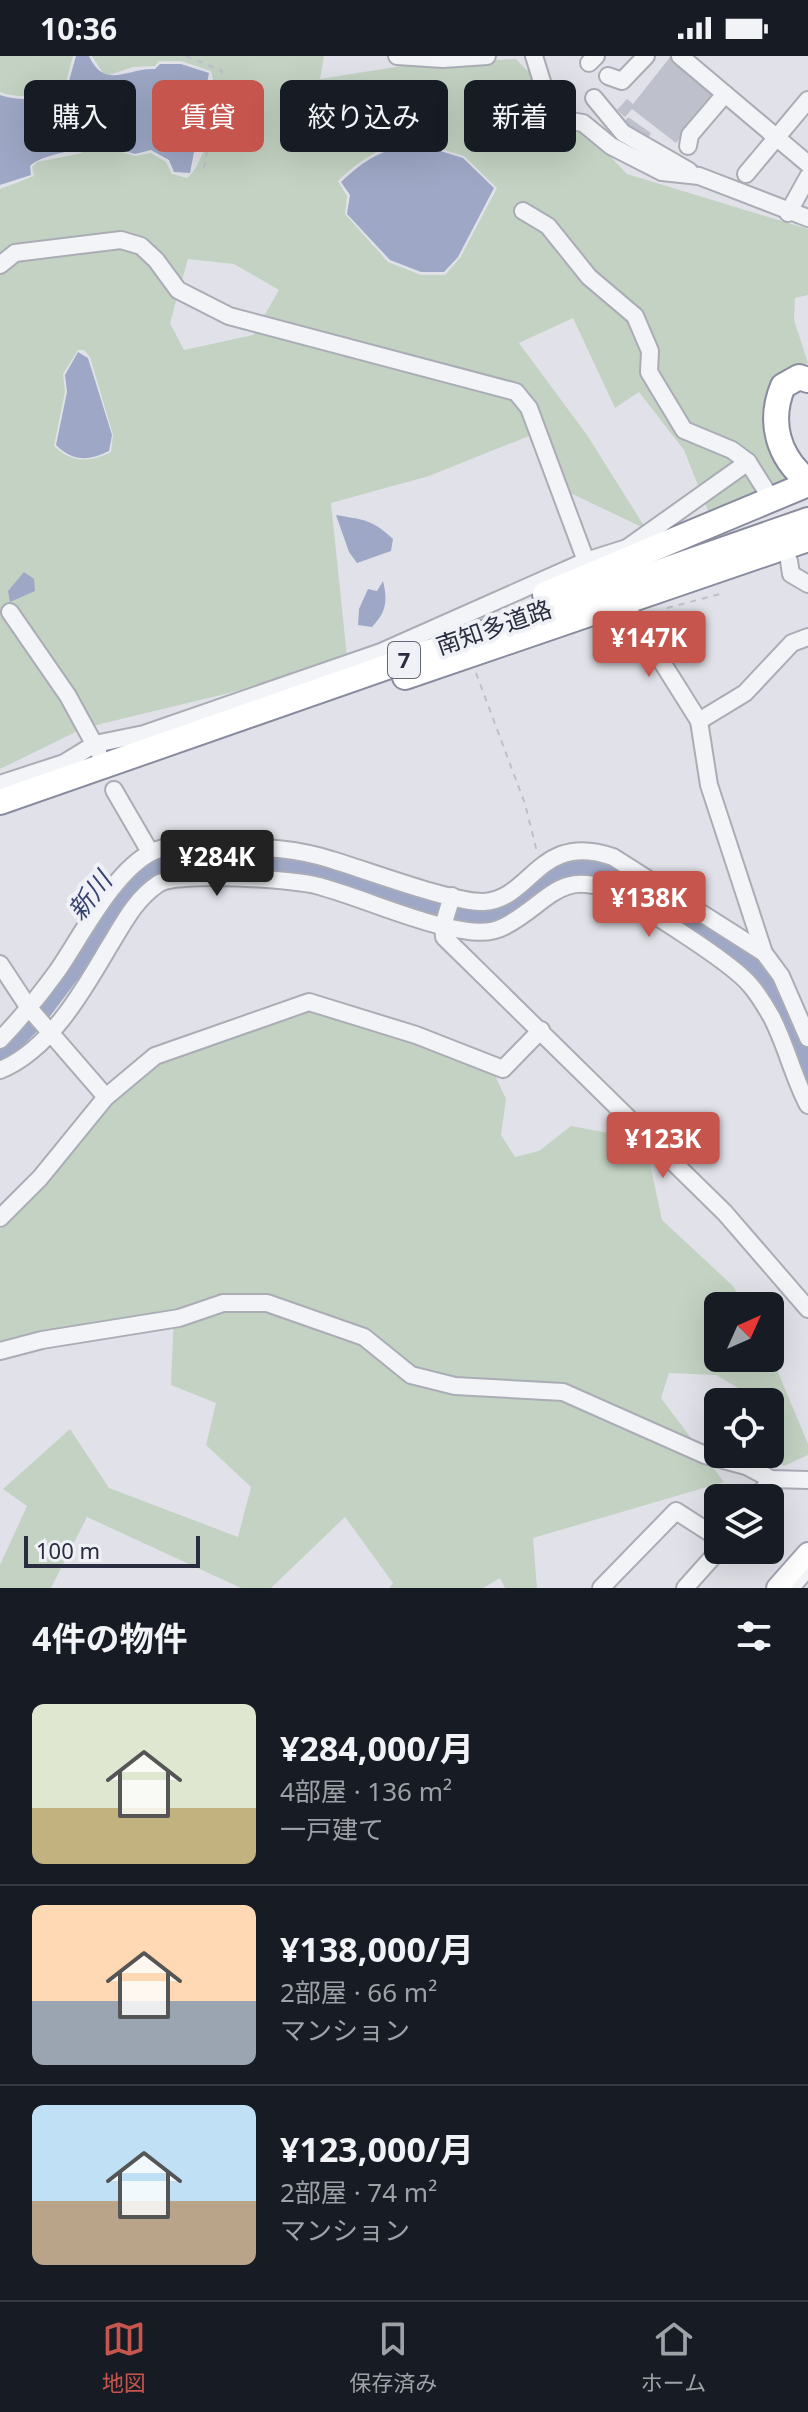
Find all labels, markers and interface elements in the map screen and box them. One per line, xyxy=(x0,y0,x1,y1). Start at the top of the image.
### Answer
text: 10:36 xyxy=(40,8,117,49)
chip: 購入 xyxy=(24,80,136,152)
chip: 賃貸 xyxy=(152,80,264,152)
chip: 絞り込み xyxy=(280,80,448,152)
chip: 新着 xyxy=(464,80,576,152)
street label: 南知多道路 xyxy=(431,591,556,662)
pin: ¥147K xyxy=(593,611,705,679)
text: ¥147K xyxy=(611,619,687,655)
road number: 7 xyxy=(388,642,420,678)
pin: ¥284K xyxy=(161,830,273,898)
text: ¥284K xyxy=(179,838,255,874)
water label: 新川 xyxy=(59,861,121,927)
pin: ¥138K xyxy=(593,871,705,939)
text: ¥138K xyxy=(611,879,687,915)
pin: ¥123K xyxy=(607,1112,719,1180)
text: ¥123K xyxy=(625,1120,701,1156)
north arrow xyxy=(704,1292,784,1372)
map controls xyxy=(704,1292,784,1564)
button: locate xyxy=(704,1388,784,1468)
button: layers xyxy=(704,1484,784,1564)
scale bar xyxy=(24,1532,200,1568)
text: 100 m xyxy=(36,1535,100,1565)
icon: filters xyxy=(732,1614,776,1658)
text: 4件の物件 xyxy=(32,1615,187,1661)
text: ¥284,000/月 xyxy=(280,1725,474,1771)
icon: home xyxy=(96,1736,192,1832)
text: 4部屋 · 136 m² xyxy=(280,1773,452,1809)
text: 一戸建て xyxy=(280,1811,384,1847)
text: ¥138,000/月 xyxy=(280,1926,474,1972)
icon: home xyxy=(96,1937,192,2033)
text: 2部屋 · 66 m² xyxy=(280,1974,437,2010)
text: マンション xyxy=(280,2012,410,2048)
text: ¥123,000/月 xyxy=(280,2126,474,2172)
icon: home xyxy=(96,2137,192,2233)
text: 2部屋 · 74 m² xyxy=(280,2174,437,2210)
text: マンション xyxy=(280,2212,410,2248)
tab: 地図 xyxy=(102,2317,146,2397)
tab: 保存済み xyxy=(349,2317,437,2397)
tab: ホーム xyxy=(641,2317,706,2397)

